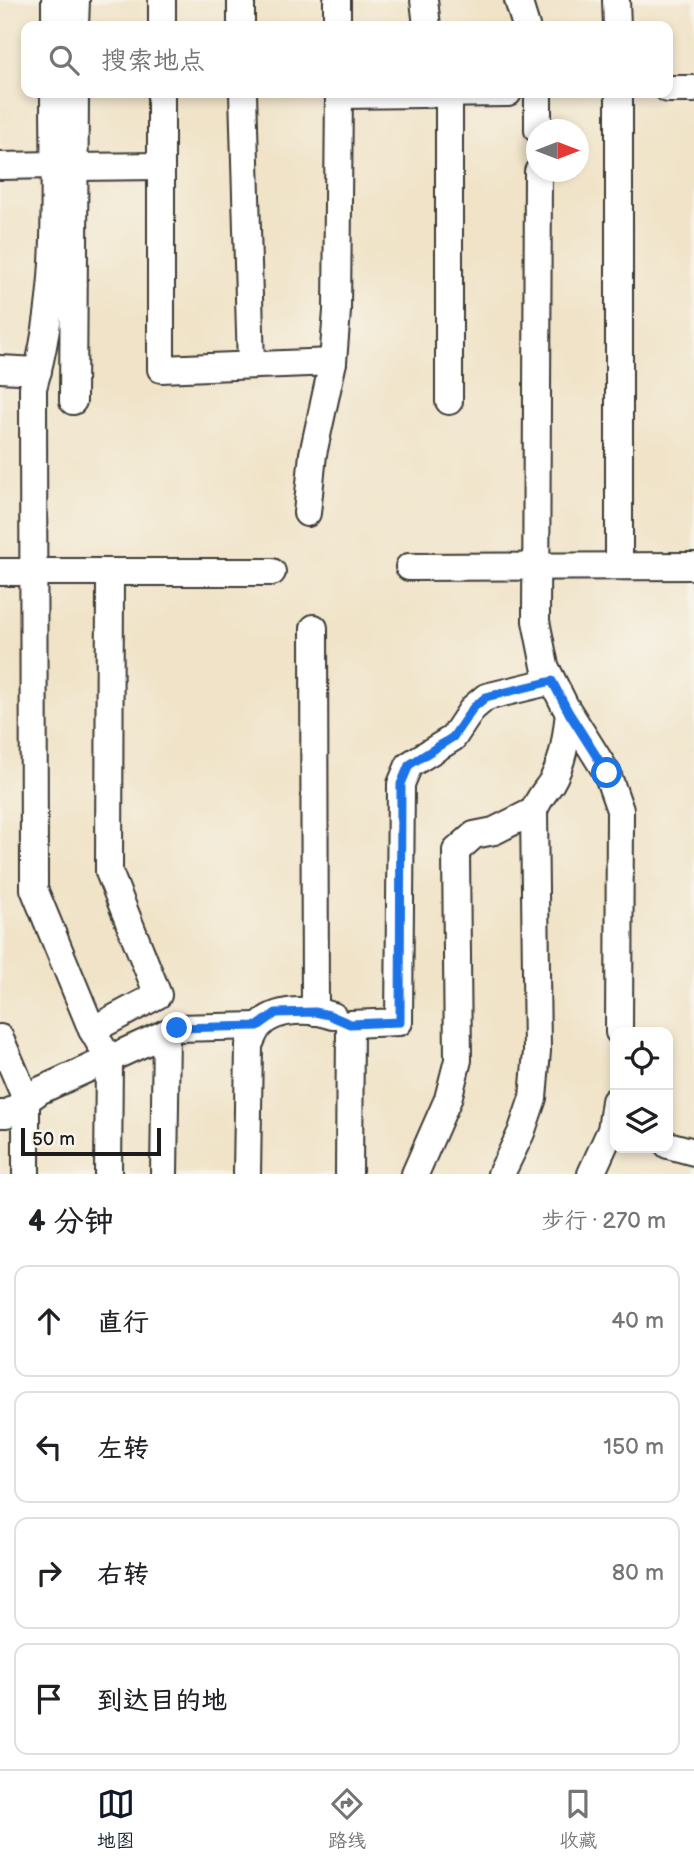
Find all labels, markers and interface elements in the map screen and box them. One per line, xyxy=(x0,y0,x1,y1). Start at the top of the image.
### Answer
search box xyxy=(21,21,673,98)
icon: search xyxy=(45,41,83,79)
text: 搜索地点 xyxy=(101,46,205,77)
north arrow xyxy=(526,119,589,182)
route start xyxy=(591,757,622,788)
route end xyxy=(161,1012,192,1043)
map controls xyxy=(610,1027,673,1153)
button: locate xyxy=(610,1027,673,1090)
button: layers xyxy=(610,1090,673,1153)
scale bar xyxy=(21,1125,161,1157)
text: 50 m xyxy=(32,1128,75,1151)
text: 4 分钟 xyxy=(28,1204,114,1240)
text: 步行 · 270 m xyxy=(541,1207,666,1235)
icon: ahead xyxy=(30,1302,68,1340)
text: 40 m xyxy=(611,1307,664,1335)
text: 直行 xyxy=(97,1308,149,1339)
icon: left xyxy=(30,1428,68,1466)
text: 150 m xyxy=(603,1433,664,1461)
text: 左转 xyxy=(97,1434,149,1465)
icon: right xyxy=(30,1554,68,1592)
text: 80 m xyxy=(612,1559,664,1587)
text: 右转 xyxy=(97,1560,149,1591)
icon: arrive xyxy=(30,1680,68,1718)
text: 到达目的地 xyxy=(97,1686,227,1717)
tab: 地图 xyxy=(97,1785,135,1853)
tab: 路线 xyxy=(328,1785,366,1853)
tab: 收藏 xyxy=(559,1785,597,1853)

